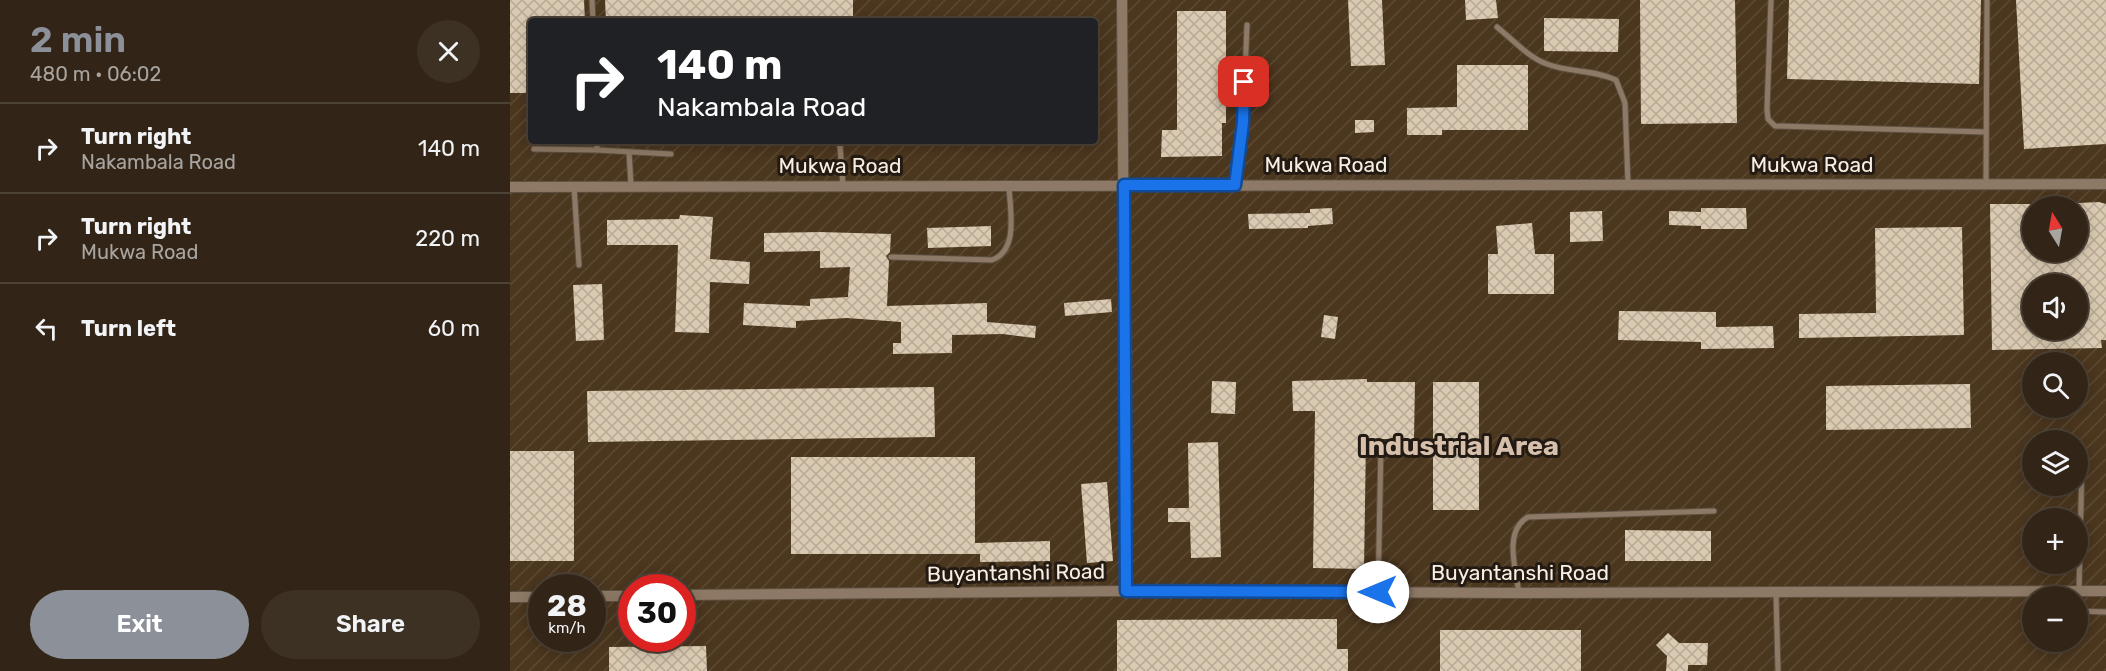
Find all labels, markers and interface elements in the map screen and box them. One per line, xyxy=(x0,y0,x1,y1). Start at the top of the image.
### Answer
text: 2 min xyxy=(30,18,126,61)
button: close xyxy=(417,20,480,83)
text: 140 m xyxy=(657,40,783,90)
icon: right xyxy=(558,42,636,120)
pin xyxy=(1218,56,1269,107)
text: 480 m · 06:02 xyxy=(30,62,161,86)
icon: arrive xyxy=(1227,65,1260,98)
text: Nakambala Road xyxy=(657,91,866,123)
text: Turn right xyxy=(81,123,191,150)
icon: right xyxy=(30,132,63,165)
text: 140 m xyxy=(418,135,480,162)
text: Nakambala Road xyxy=(81,150,236,174)
street label: Mukwa Road xyxy=(1264,152,1388,177)
street label: Mukwa Road xyxy=(1750,152,1874,177)
street label: Mukwa Road xyxy=(778,153,902,178)
north arrow xyxy=(2022,196,2088,262)
map controls xyxy=(2022,196,2088,652)
text: Turn right xyxy=(81,213,191,240)
icon: right xyxy=(30,222,63,255)
text: 220 m xyxy=(415,225,480,252)
text: Mukwa Road xyxy=(81,240,198,264)
button: sound xyxy=(2022,274,2088,340)
icon: left xyxy=(30,312,63,345)
text: Turn left xyxy=(81,315,176,342)
text: 60 m xyxy=(428,315,480,342)
button: search xyxy=(2022,352,2088,418)
district label: Industrial Area xyxy=(1359,430,1559,462)
button: layers xyxy=(2022,430,2088,496)
button: + xyxy=(2022,508,2088,574)
street label: Buyantanshi Road xyxy=(927,558,1105,587)
position arrow xyxy=(1346,560,1410,624)
street label: Buyantanshi Road xyxy=(1431,560,1609,585)
speed limit sign: 30 xyxy=(618,574,696,652)
button: − xyxy=(2022,586,2088,652)
text: 28 xyxy=(547,588,587,624)
button: Exit xyxy=(30,590,249,659)
button: Share xyxy=(261,590,480,659)
text: km/h xyxy=(548,619,586,637)

